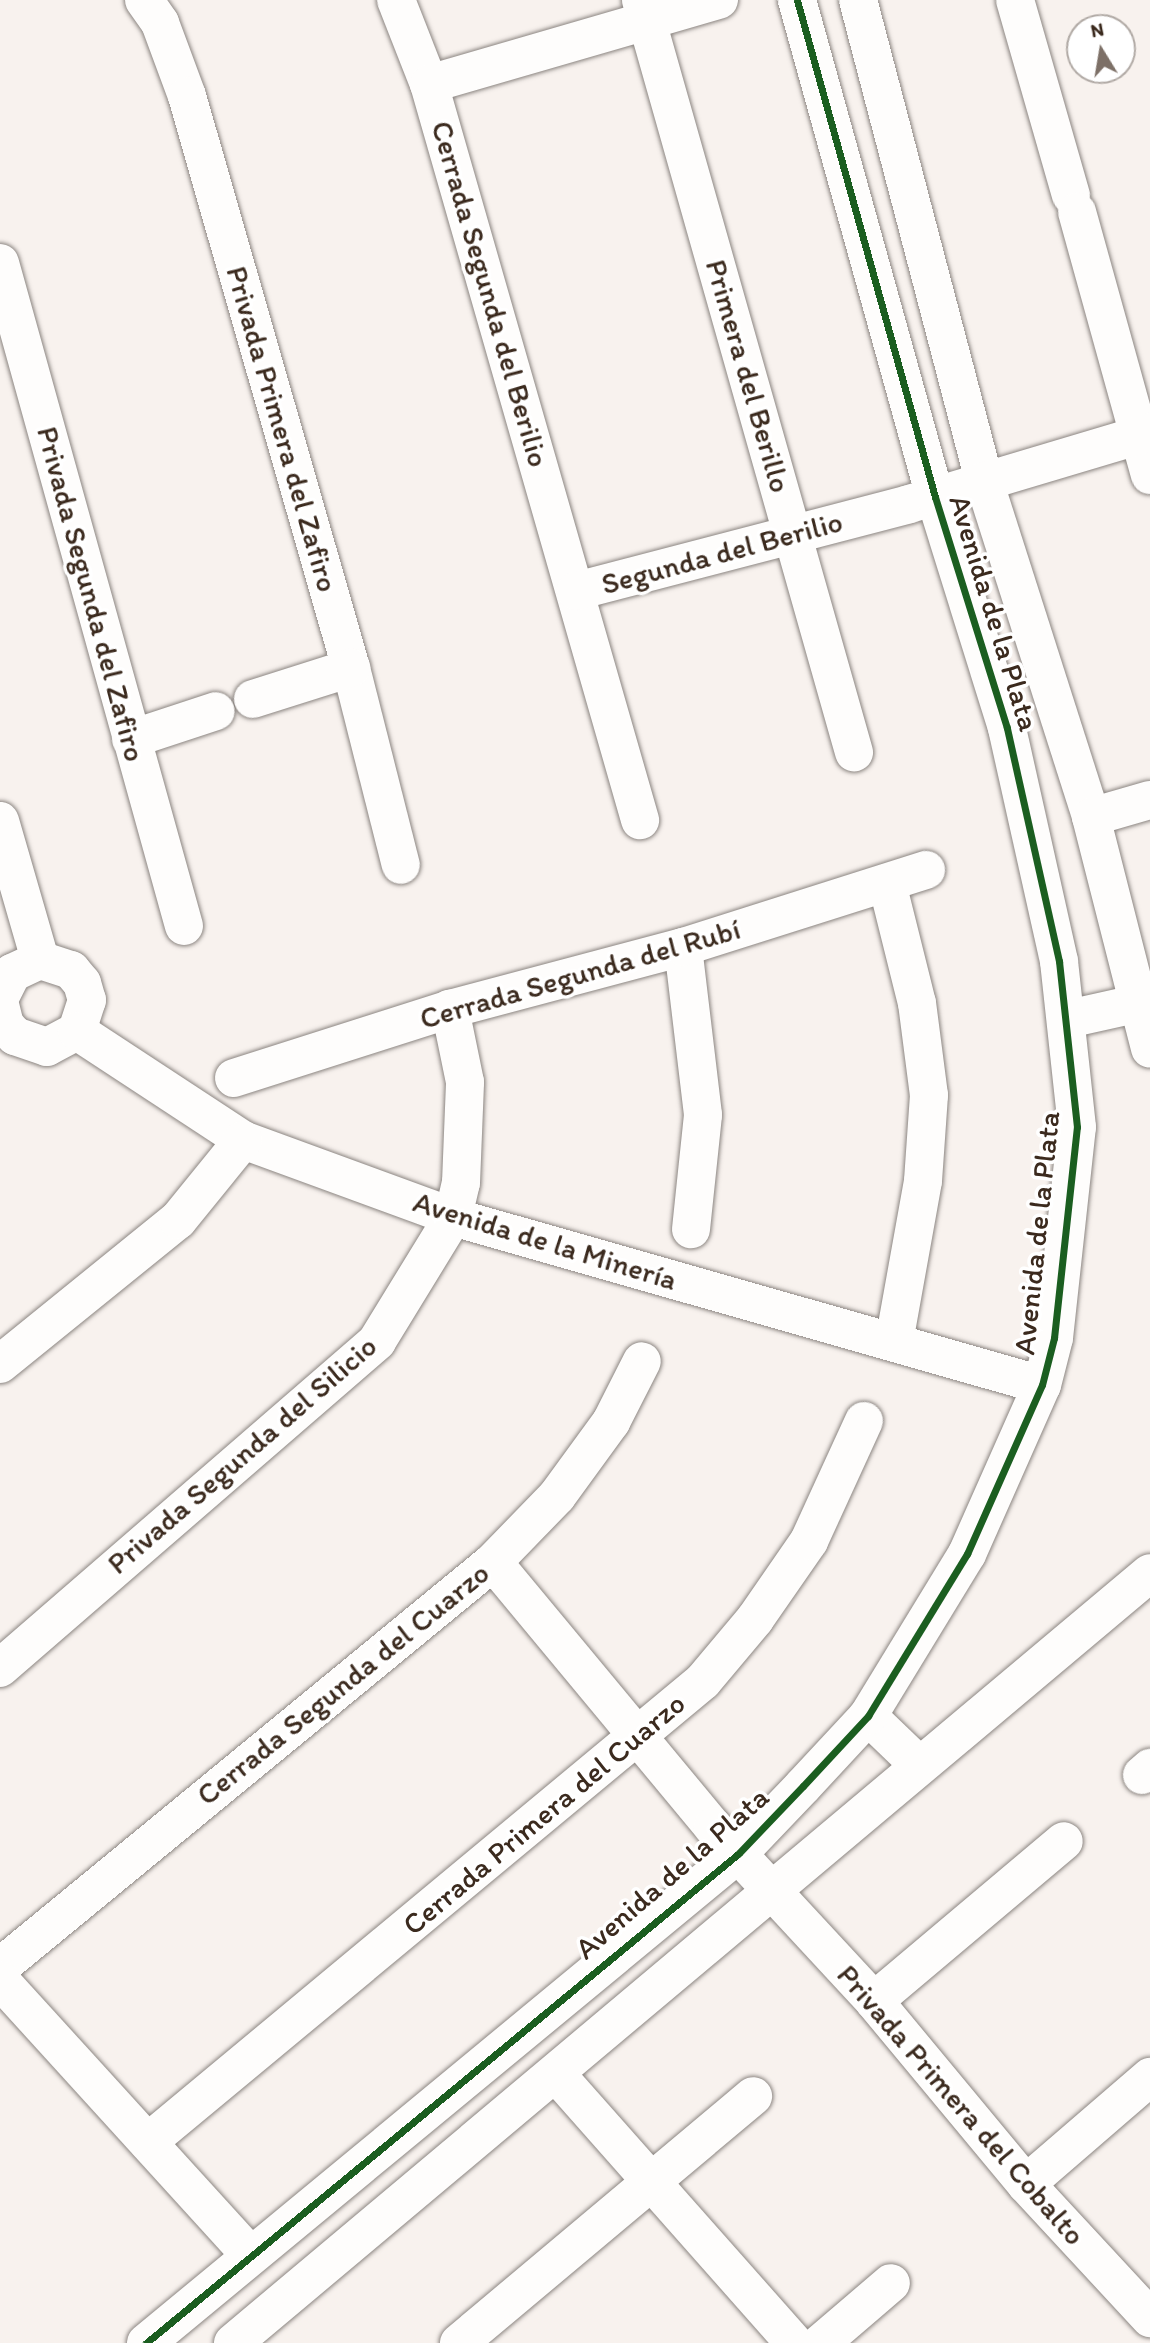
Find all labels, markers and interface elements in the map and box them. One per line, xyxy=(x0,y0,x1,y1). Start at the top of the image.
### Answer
north arrow xyxy=(1066,14,1136,84)
text: N xyxy=(1089,17,1106,42)
street label: Cerrada Segunda del Berilio xyxy=(423,117,557,471)
street label: Primera del Berillo xyxy=(698,255,798,497)
street label: Privada Primera del Zafiro xyxy=(218,261,346,597)
street label: Privada Segunda del Zafiro xyxy=(29,422,153,766)
street label: Avenida de la Plata xyxy=(941,491,1047,735)
street label: Segunda del Berilio xyxy=(597,503,847,603)
street label: Cerrada Segunda del Rubí xyxy=(416,911,744,1037)
street label: Avenida de la Plata xyxy=(1006,1109,1068,1357)
street label: Avenida de la Minería xyxy=(408,1184,682,1298)
street label: Privada Segunda del Silicio xyxy=(100,1328,384,1582)
street label: Cerrada Segunda del Cuarzo xyxy=(190,1555,496,1813)
street label: Cerrada Primera del Cuarzo xyxy=(396,1686,692,1942)
street label: Avenida de la Plata xyxy=(568,1779,776,1967)
street label: Privada Primera del Cobalto xyxy=(830,1958,1092,2252)

